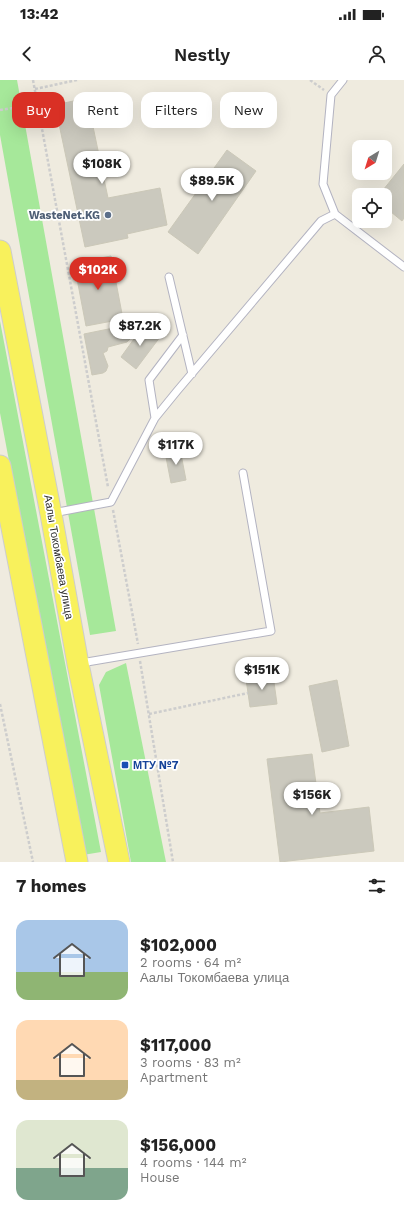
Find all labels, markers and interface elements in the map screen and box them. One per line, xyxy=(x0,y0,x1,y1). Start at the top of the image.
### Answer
text: 13:42 xyxy=(20,5,58,23)
icon: back xyxy=(16,43,38,65)
icon: person xyxy=(366,43,388,65)
text: Nestly xyxy=(174,44,230,65)
chip: Buy xyxy=(12,92,65,128)
chip: Rent xyxy=(73,92,133,128)
chip: Filters xyxy=(141,92,212,128)
chip: New xyxy=(220,92,277,128)
north arrow xyxy=(352,140,392,180)
map controls xyxy=(352,140,392,228)
pin: $108K xyxy=(74,151,130,185)
text: $108K xyxy=(82,156,122,171)
pin: $89.5K xyxy=(179,168,245,202)
text: $89.5K xyxy=(190,173,234,188)
button: locate xyxy=(352,188,392,228)
place label: WasteNet.KG xyxy=(29,209,100,222)
marker: WasteNet.KG xyxy=(103,210,113,220)
pin: $102K xyxy=(70,257,126,291)
text: $102K xyxy=(78,262,118,277)
pin: $87.2K xyxy=(107,313,173,347)
text: $87.2K xyxy=(119,318,161,333)
pin: $117K xyxy=(148,432,204,466)
text: $117K xyxy=(158,437,194,452)
street label: Аалы Токомбаева улица xyxy=(41,494,76,621)
pin: $151K xyxy=(234,657,290,691)
text: $151K xyxy=(244,662,280,677)
place label: МТУ №7 xyxy=(133,759,179,772)
marker: МТУ №7 xyxy=(120,760,130,770)
pin: $156K xyxy=(284,782,340,816)
text: $156K xyxy=(293,787,331,802)
icon: filters xyxy=(366,875,388,897)
text: 7 homes xyxy=(16,876,86,896)
text: $102,000 xyxy=(140,935,217,955)
icon: home xyxy=(48,936,96,984)
text: 2 rooms · 64 m² xyxy=(140,955,241,970)
text: Аалы Токомбаева улица xyxy=(140,970,289,985)
text: $117,000 xyxy=(140,1035,211,1055)
icon: home xyxy=(48,1036,96,1084)
text: 3 rooms · 83 m² xyxy=(140,1055,241,1070)
text: Apartment xyxy=(140,1070,208,1085)
text: $156,000 xyxy=(140,1135,216,1155)
icon: home xyxy=(48,1136,96,1184)
text: 4 rooms · 144 m² xyxy=(140,1155,246,1170)
text: House xyxy=(140,1170,180,1185)

